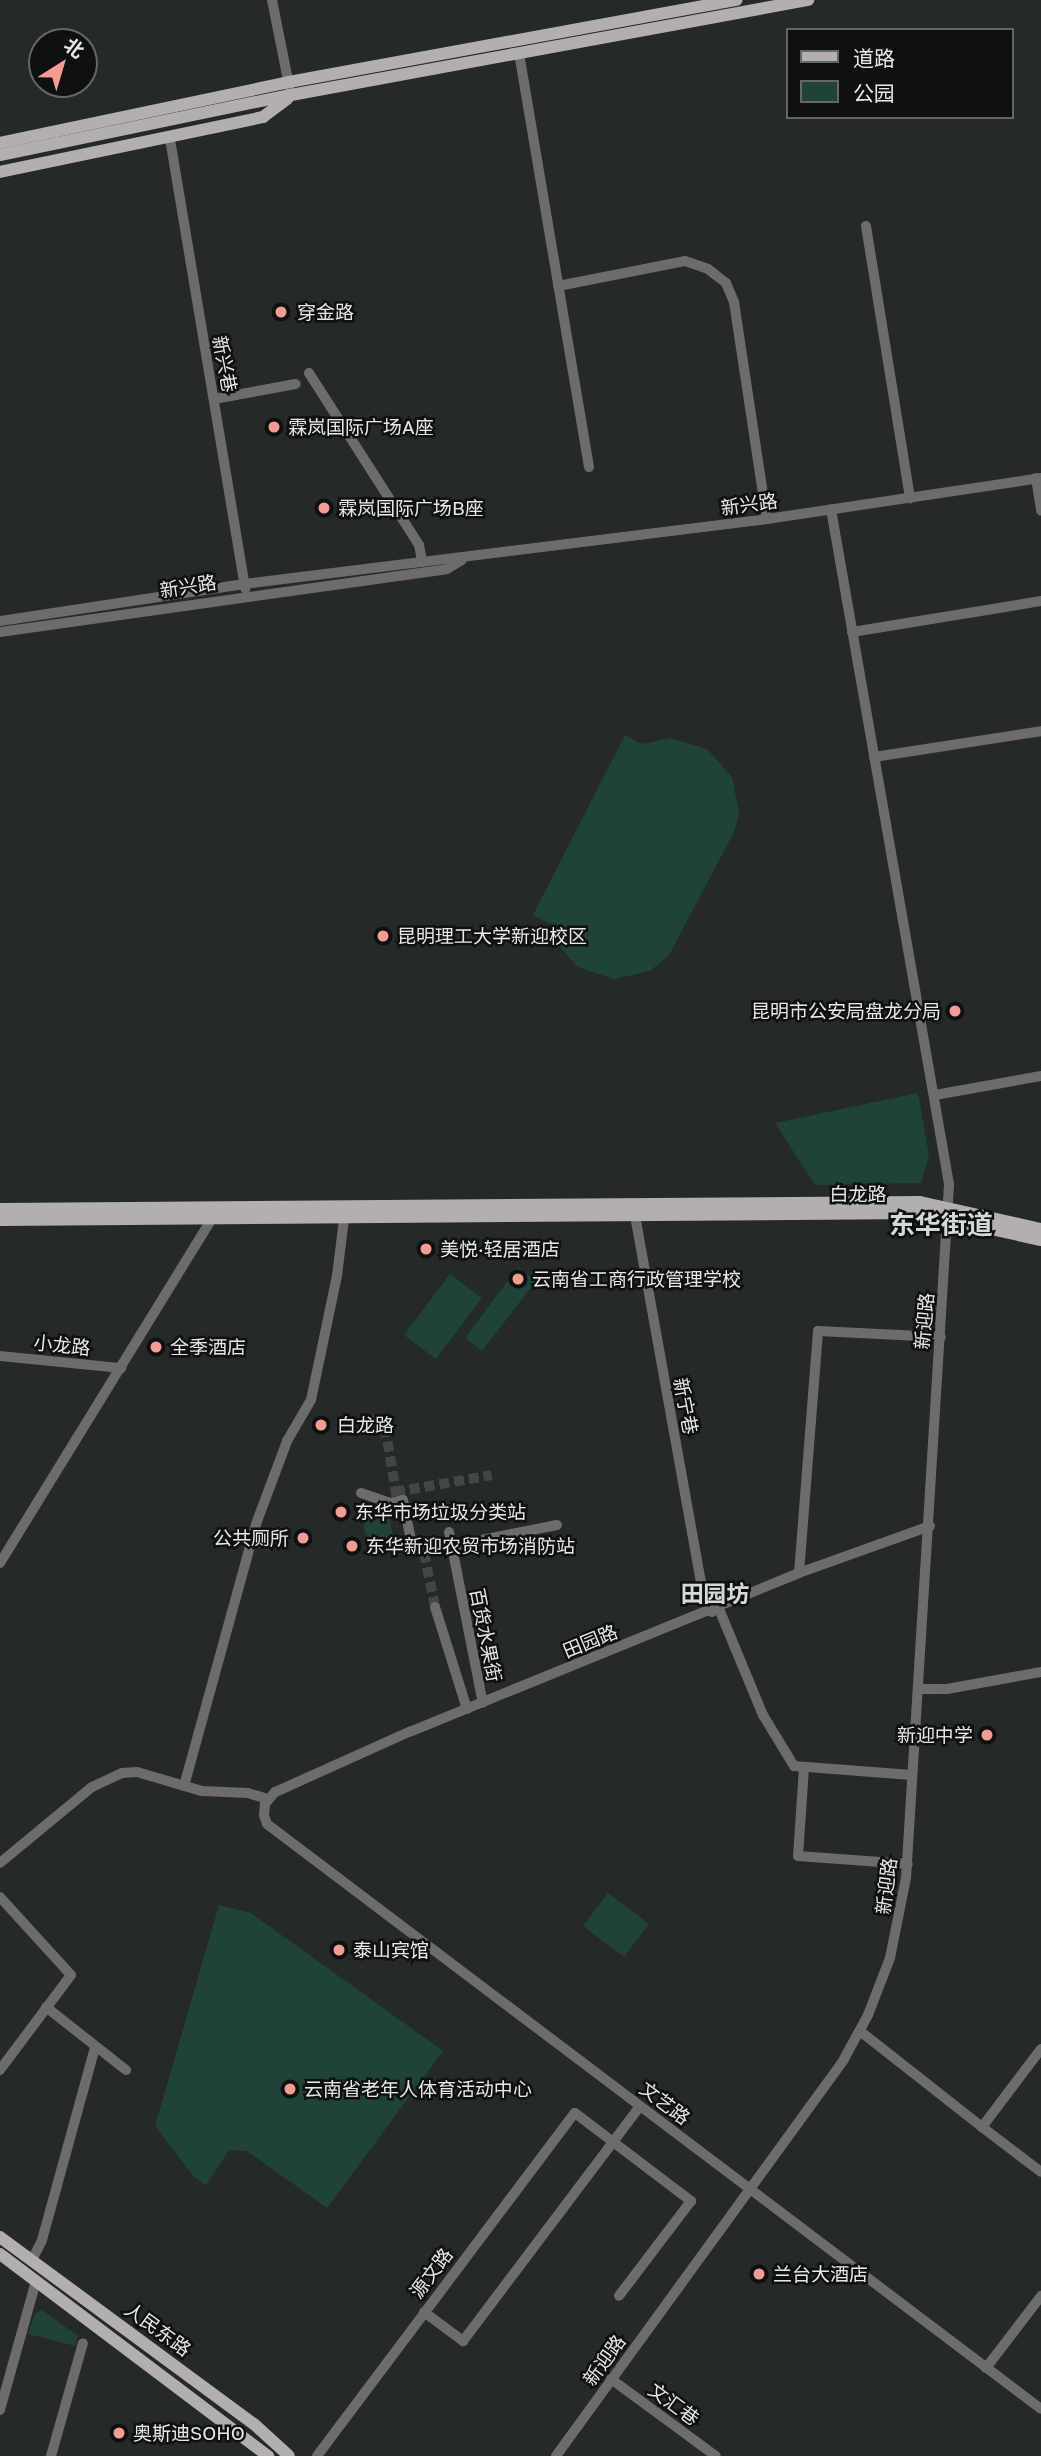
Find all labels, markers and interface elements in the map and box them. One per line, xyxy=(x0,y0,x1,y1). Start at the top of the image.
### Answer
north arrow xyxy=(28,28,98,98)
legend xyxy=(786,28,1013,119)
text: 北 xyxy=(60,33,89,62)
text: 道路 xyxy=(853,45,895,71)
text: 公园 xyxy=(853,80,895,106)
place label: 穿金路 xyxy=(297,301,354,323)
marker: 穿金路 xyxy=(271,302,291,322)
street label: 新兴巷 xyxy=(208,334,242,394)
place label: 霖岚国际广场A座 xyxy=(288,416,434,438)
marker: 霖岚国际广场A座 xyxy=(266,419,282,435)
street label: 新兴路 xyxy=(719,489,779,519)
place label: 霖岚国际广场B座 xyxy=(338,497,484,519)
marker: 霖岚国际广场B座 xyxy=(316,500,332,516)
street label: 新兴路 xyxy=(158,570,218,602)
place label: 昆明理工大学新迎校区 xyxy=(397,925,587,947)
marker: 昆明理工大学新迎校区 xyxy=(375,928,391,944)
place label: 昆明市公安局盘龙分局 xyxy=(751,1000,941,1022)
marker: 昆明市公安局盘龙分局 xyxy=(947,1003,963,1019)
street label: 白龙路 xyxy=(830,1183,886,1205)
district label: 东华街道 xyxy=(889,1209,993,1241)
place label: 美悦·轻居酒店 xyxy=(440,1238,560,1260)
marker: 美悦·轻居酒店 xyxy=(418,1241,434,1257)
place label: 云南省工商行政管理学校 xyxy=(532,1268,741,1290)
marker: 云南省工商行政管理学校 xyxy=(510,1271,526,1287)
street label: 新迎路 xyxy=(910,1292,938,1350)
street label: 小龙路 xyxy=(32,1331,92,1359)
place label: 全季酒店 xyxy=(170,1336,246,1358)
marker: 全季酒店 xyxy=(148,1339,164,1355)
street label: 新宁巷 xyxy=(669,1376,703,1436)
place label: 白龙路 xyxy=(337,1414,394,1436)
marker: 白龙路 xyxy=(311,1415,331,1435)
place label: 东华市场垃圾分类站 xyxy=(355,1501,526,1523)
marker: 东华市场垃圾分类站 xyxy=(333,1504,349,1520)
place label: 公共厕所 xyxy=(213,1527,289,1549)
marker: 公共厕所 xyxy=(295,1530,311,1546)
place label: 东华新迎农贸市场消防站 xyxy=(366,1535,575,1557)
marker: 东华新迎农贸市场消防站 xyxy=(344,1538,360,1554)
district label: 田园坊 xyxy=(681,1579,749,1607)
street label: 百货水果街 xyxy=(466,1586,506,1684)
street label: 田园路 xyxy=(559,1620,621,1662)
place label: 新迎中学 xyxy=(897,1724,973,1746)
marker: 新迎中学 xyxy=(979,1727,995,1743)
street label: 新迎路 xyxy=(871,1856,901,1916)
place label: 泰山宾馆 xyxy=(353,1939,429,1961)
marker: 泰山宾馆 xyxy=(331,1942,347,1958)
street label: 文艺路 xyxy=(635,2077,695,2129)
place label: 云南省老年人体育活动中心 xyxy=(304,2078,532,2100)
marker: 云南省老年人体育活动中心 xyxy=(282,2081,298,2097)
street label: 源文路 xyxy=(405,2243,457,2303)
place label: 兰台大酒店 xyxy=(773,2263,868,2285)
marker: 兰台大酒店 xyxy=(751,2266,767,2282)
street label: 人民东路 xyxy=(121,2297,195,2361)
street label: 新迎路 xyxy=(578,2330,630,2390)
street label: 文汇巷 xyxy=(644,2378,704,2430)
place label: 奥斯迪SOHO xyxy=(133,2422,245,2444)
marker: 奥斯迪SOHO xyxy=(111,2425,127,2441)

